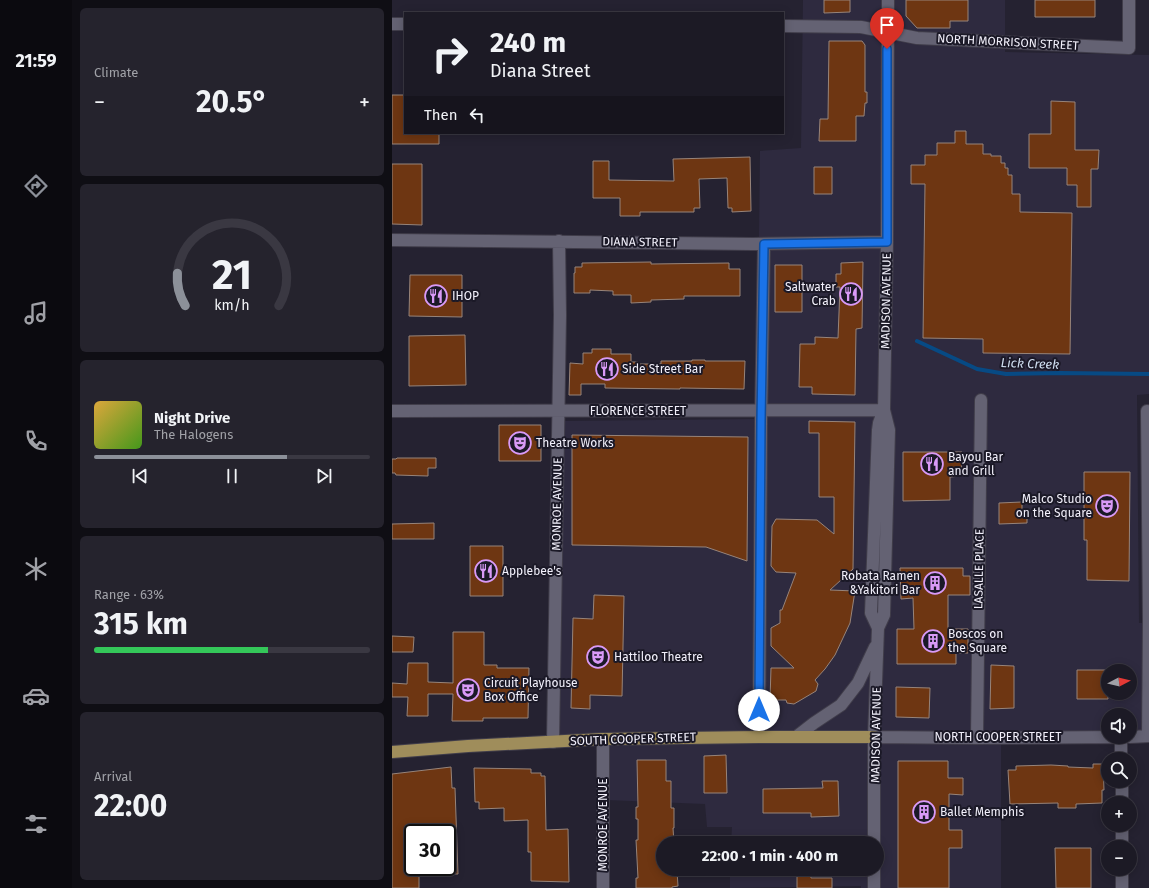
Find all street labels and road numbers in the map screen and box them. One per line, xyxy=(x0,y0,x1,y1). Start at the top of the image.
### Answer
street label: NORTH MORRISON STREET xyxy=(937,31,1080,53)
street label: DIANA STREET xyxy=(602,234,678,250)
street label: MADISON AVENUE xyxy=(878,253,894,349)
street label: FLORENCE STREET xyxy=(590,404,687,418)
street label: MONROE AVENUE xyxy=(549,457,565,551)
street label: LASALLE PLACE xyxy=(971,529,987,609)
street label: MADISON AVENUE xyxy=(868,687,884,783)
street label: SOUTH COOPER STREET xyxy=(570,730,697,748)
street label: NORTH COOPER STREET xyxy=(935,730,1062,744)
street label: MONROE AVENUE xyxy=(596,778,610,872)

